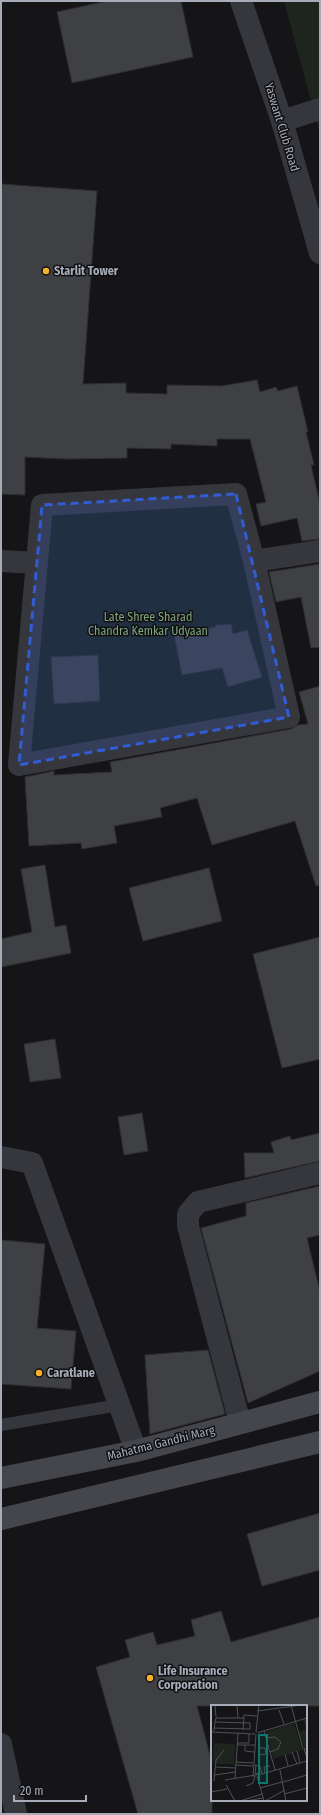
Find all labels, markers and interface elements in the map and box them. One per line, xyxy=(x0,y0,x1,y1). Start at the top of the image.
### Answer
street label: Yaswant Club Road xyxy=(262,81,302,173)
place label: Starlit Tower xyxy=(54,264,119,278)
marker: Starlit Tower xyxy=(41,266,51,276)
park label: Late Shree Sharad Chandra Kemkar Udyaan xyxy=(88,610,208,638)
place label: Caratlane xyxy=(47,1366,95,1380)
marker: Caratlane xyxy=(34,1368,44,1378)
street label: Mahatma Gandhi Marg xyxy=(106,1423,217,1463)
place label: Life Insurance Corporation xyxy=(158,1664,227,1692)
marker: Life Insurance Corporation xyxy=(145,1673,155,1683)
inset map xyxy=(211,1705,307,1801)
scale bar xyxy=(14,1777,86,1803)
text: 20 m xyxy=(20,1784,44,1798)

